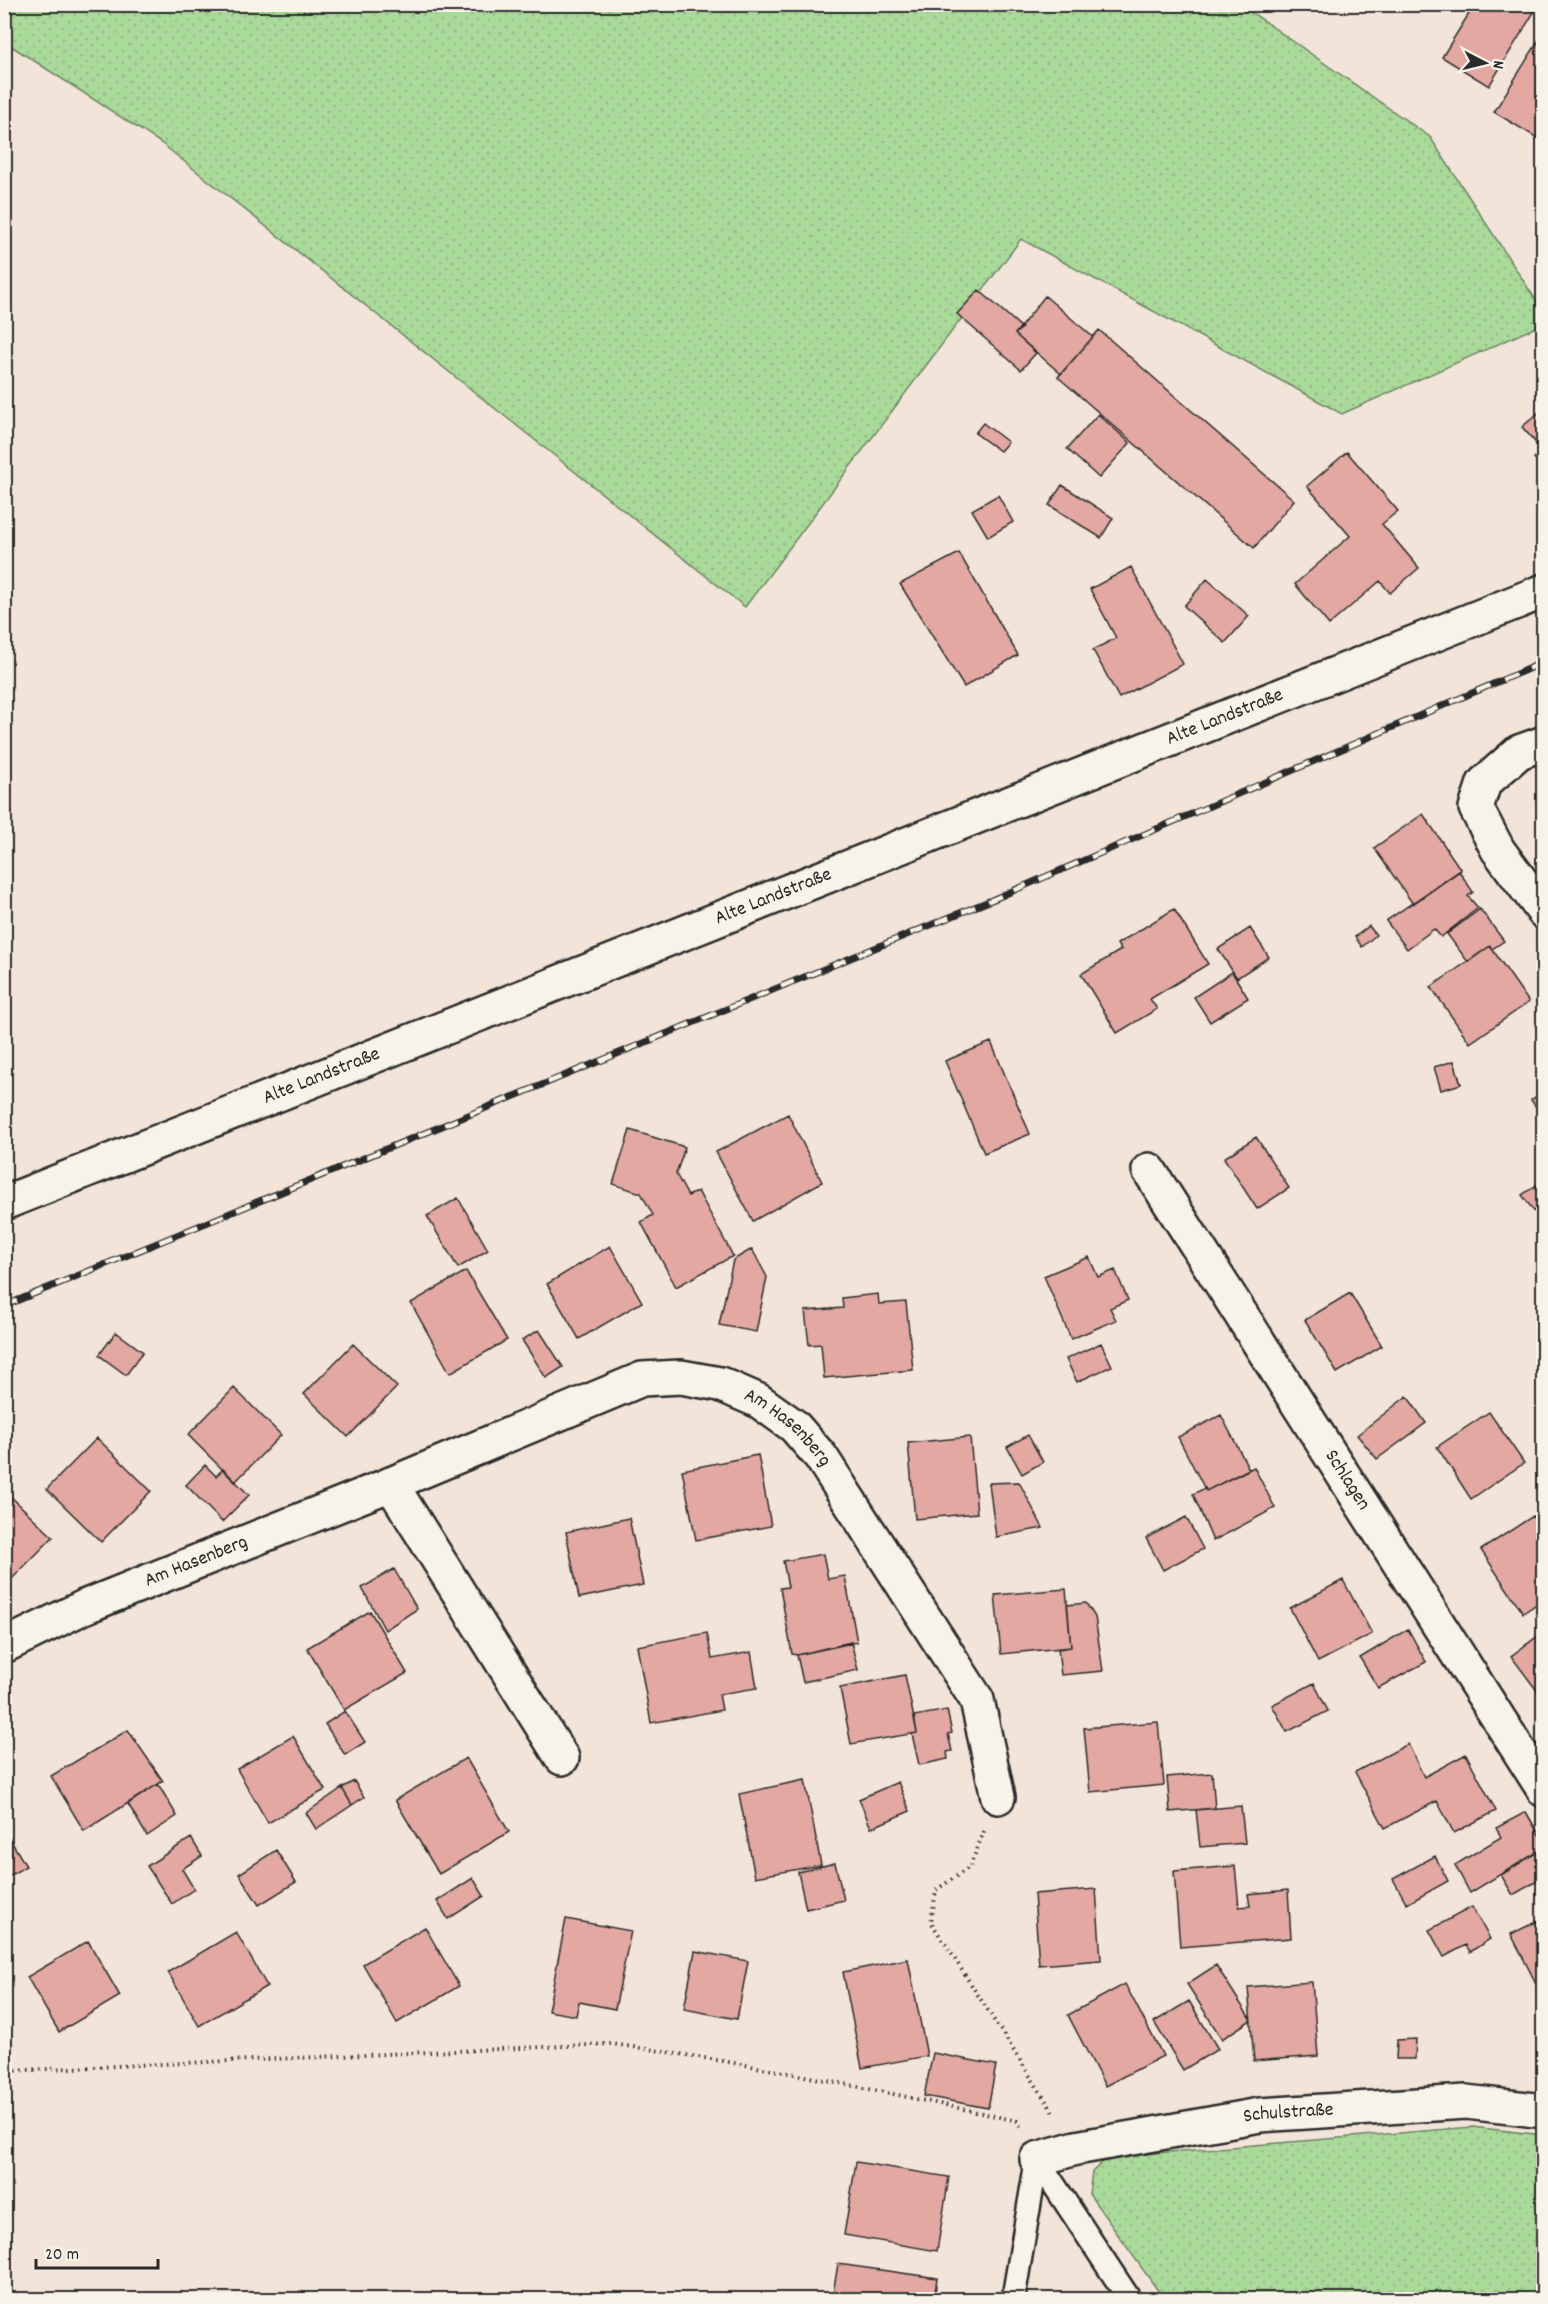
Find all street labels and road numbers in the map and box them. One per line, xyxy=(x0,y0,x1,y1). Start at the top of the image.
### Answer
street label: Alte Landstraße xyxy=(1162,682,1288,754)
street label: Alte Landstraße xyxy=(711,861,836,933)
street label: Alte Landstraße xyxy=(259,1041,385,1113)
street label: Am Hasenberg xyxy=(739,1382,838,1472)
street label: Schlagen xyxy=(1317,1445,1377,1516)
street label: Am Hasenberg xyxy=(140,1529,252,1595)
street label: Schulstraße xyxy=(1241,2096,1335,2132)

